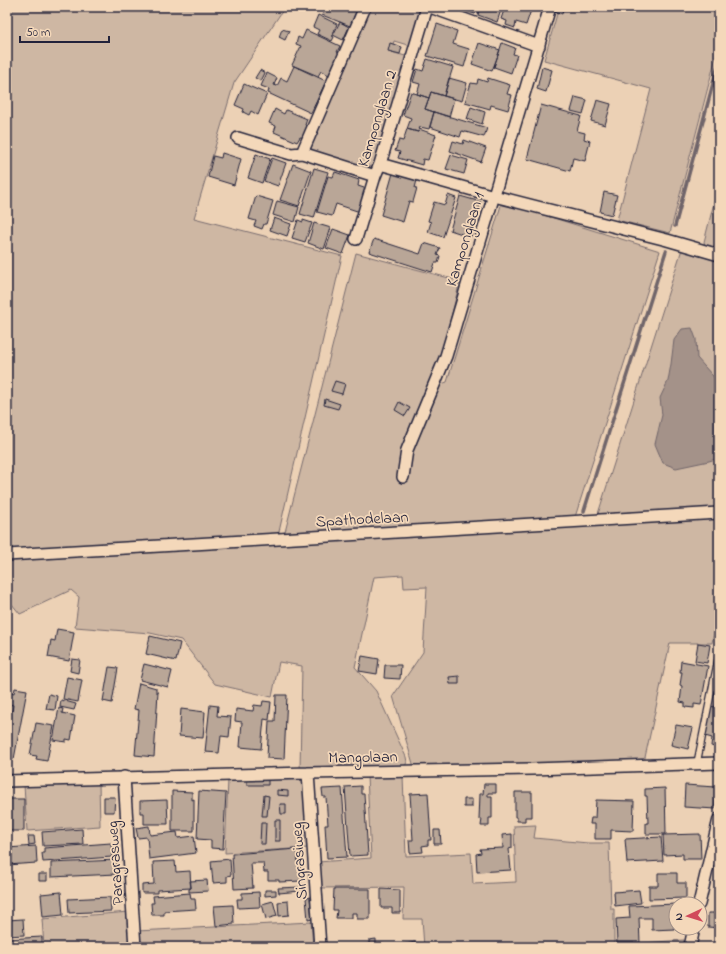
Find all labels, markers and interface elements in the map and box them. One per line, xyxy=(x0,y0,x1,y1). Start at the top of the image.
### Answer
scale bar xyxy=(20,18,109,44)
text: 50 m xyxy=(26,24,50,42)
street label: Kamponglaan 2 xyxy=(352,67,404,170)
street label: Kamponglaan 1 xyxy=(440,190,492,290)
street label: Spathodelaan xyxy=(315,506,409,534)
street label: Mangolaan xyxy=(328,745,398,771)
street label: Paragrasweg xyxy=(101,820,131,906)
street label: Singrasiweg xyxy=(285,821,315,900)
north arrow xyxy=(668,896,708,936)
text: N xyxy=(671,912,687,921)

